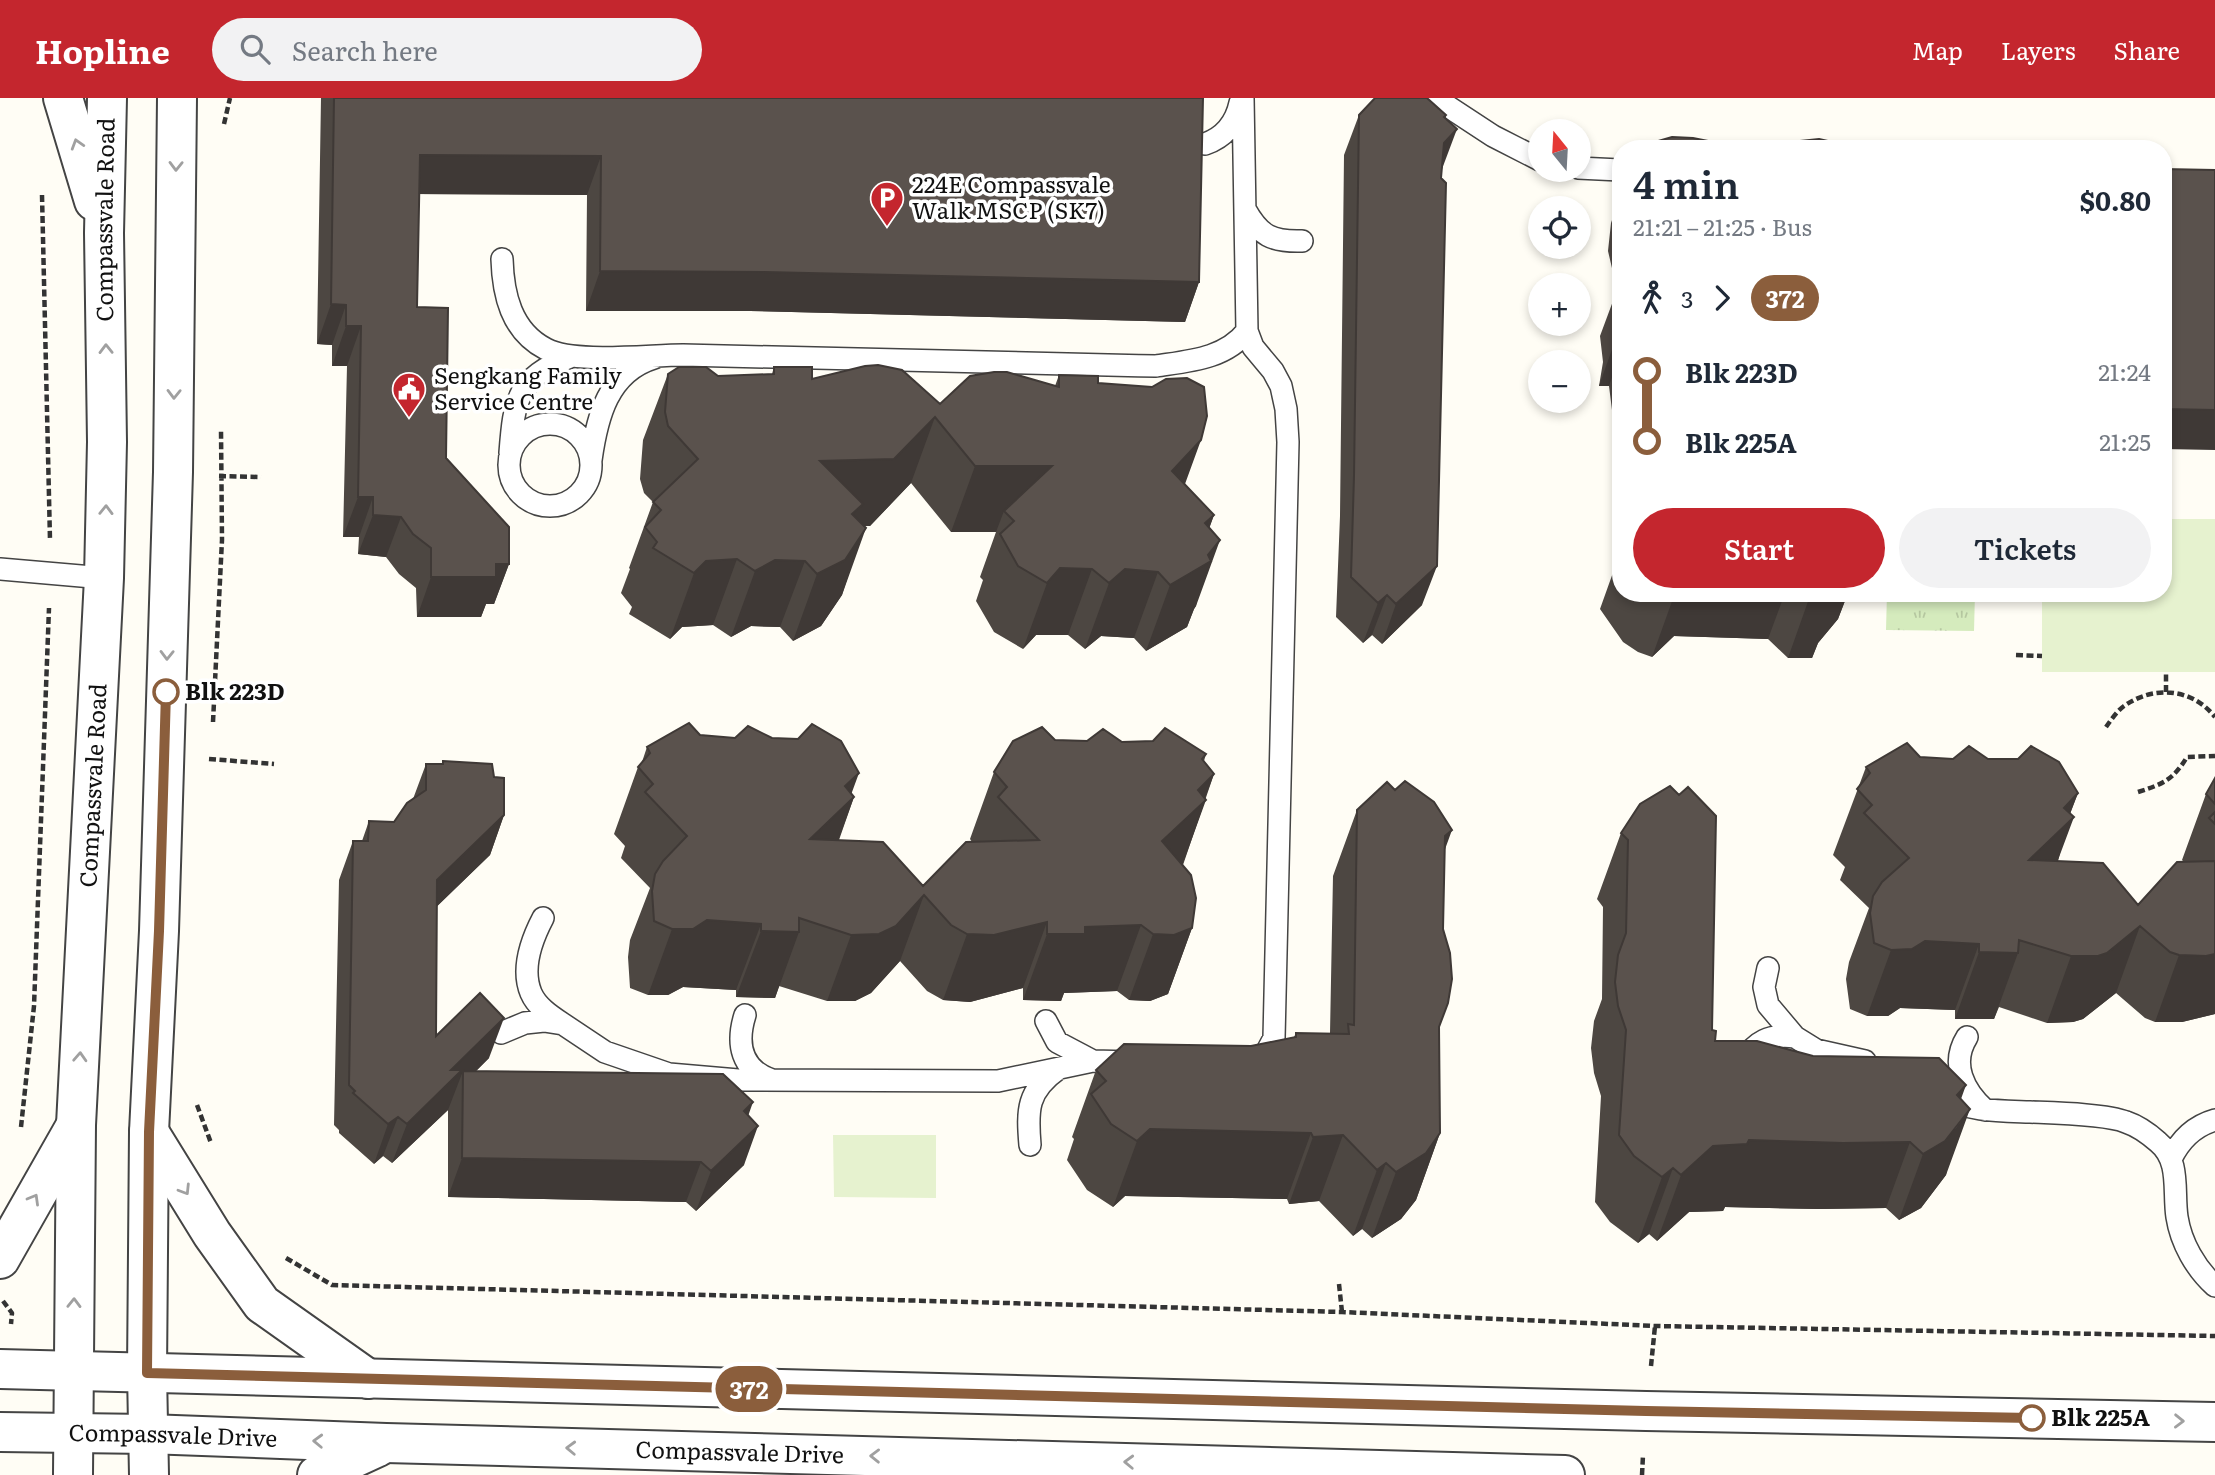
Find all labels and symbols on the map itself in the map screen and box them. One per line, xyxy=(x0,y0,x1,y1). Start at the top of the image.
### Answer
street label: Compassvale Road xyxy=(85,117,122,322)
north arrow xyxy=(1528,119,1591,182)
one-way arrow xyxy=(70,139,85,151)
one-way arrow xyxy=(168,161,184,172)
place label: 224E Compassvale Walk MSCP (SK7) xyxy=(912,166,1111,226)
parking icon: 224E Compassvale Walk MSCP (SK7) xyxy=(868,179,906,228)
one-way arrow xyxy=(98,343,114,354)
place label: Sengkang Family Service Centre xyxy=(434,357,622,417)
public building icon: Sengkang Family Service Centre xyxy=(390,370,428,419)
one-way arrow xyxy=(166,389,182,399)
one-way arrow xyxy=(98,504,113,515)
one-way arrow xyxy=(159,650,175,661)
place label: Blk 223D xyxy=(185,673,285,707)
marker: Blk 223D xyxy=(153,679,179,705)
street label: Compassvale Road xyxy=(69,683,114,888)
one-way arrow xyxy=(72,1051,87,1062)
one-way arrow xyxy=(176,1182,189,1195)
one-way arrow xyxy=(26,1194,39,1207)
one-way arrow xyxy=(67,1297,82,1308)
line badge: 372 xyxy=(709,1366,789,1412)
place label: Blk 225A xyxy=(2051,1399,2150,1433)
marker: Blk 225A xyxy=(2019,1405,2045,1431)
one-way arrow xyxy=(2175,1413,2185,1429)
street label: Compassvale Drive xyxy=(69,1414,278,1454)
street label: Compassvale Drive xyxy=(635,1431,845,1470)
one-way arrow xyxy=(312,1433,323,1448)
one-way arrow xyxy=(566,1441,577,1456)
one-way arrow xyxy=(869,1448,880,1464)
one-way arrow xyxy=(1123,1454,1134,1470)

